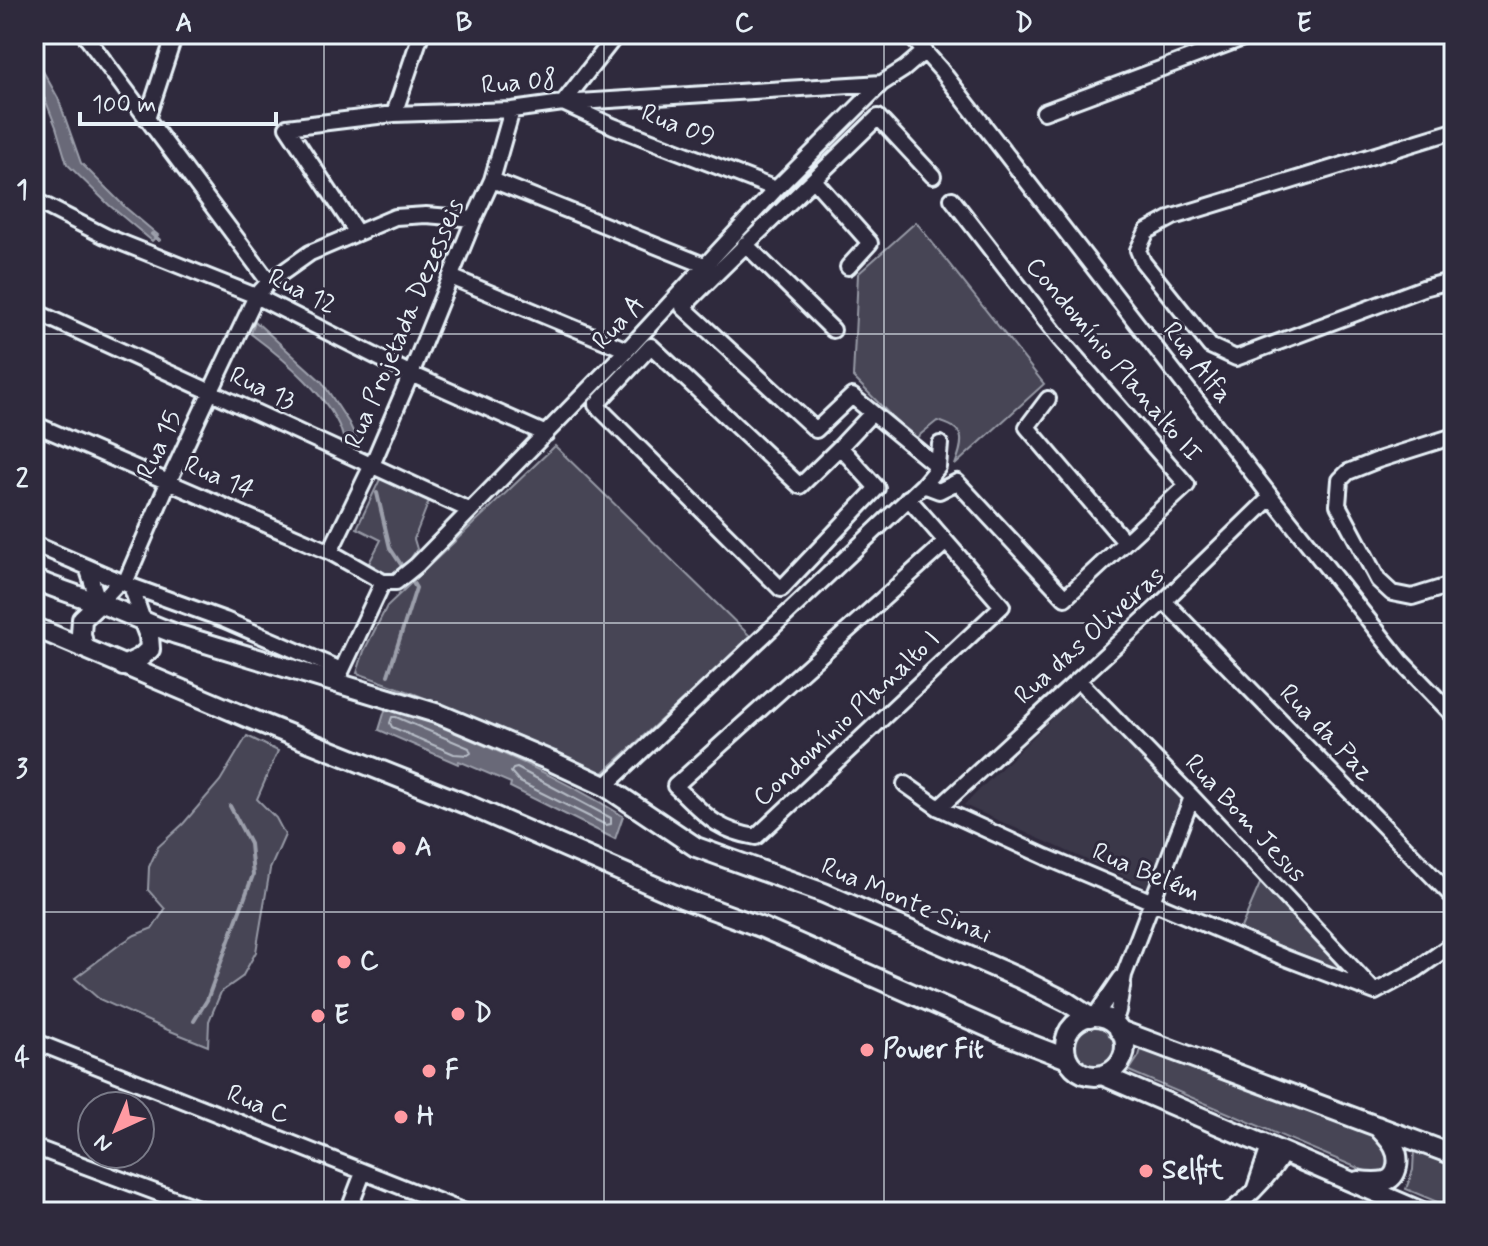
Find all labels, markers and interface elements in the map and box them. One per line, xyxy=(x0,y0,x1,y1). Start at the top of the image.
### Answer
text: A xyxy=(175,7,193,41)
text: B xyxy=(456,7,472,41)
text: C xyxy=(735,7,754,41)
text: D xyxy=(1015,7,1033,41)
text: E xyxy=(1296,7,1312,41)
street label: Rua 08 xyxy=(480,63,558,103)
scale bar xyxy=(80,76,276,126)
text: 100 m xyxy=(92,90,156,121)
street label: Rua 09 xyxy=(636,96,720,156)
text: 1 xyxy=(16,174,28,208)
street label: Rua Projetada Dezesseis xyxy=(337,194,473,454)
street label: Condomínio Planalto II xyxy=(1017,250,1209,470)
street label: Rua 12 xyxy=(262,261,342,323)
street label: Rua A xyxy=(585,288,653,358)
street label: Rua Alfa xyxy=(1154,315,1240,411)
street label: Rua 13 xyxy=(223,359,301,419)
street label: Rua 15 xyxy=(129,405,191,485)
street label: Rua 14 xyxy=(178,448,260,508)
text: 2 xyxy=(16,463,29,497)
street label: Rua das Oliveiras xyxy=(1007,559,1173,713)
street label: Condomínio Planalto I xyxy=(746,623,948,815)
street label: Rua da Paz xyxy=(1271,677,1381,789)
street label: Rua Bom Jesus xyxy=(1176,747,1314,891)
text: 3 xyxy=(16,753,28,787)
place label: A xyxy=(415,831,432,865)
street label: Rua Belém xyxy=(1087,835,1205,911)
marker: A xyxy=(390,839,408,857)
street label: Rua Monte Sinai xyxy=(816,850,996,952)
place label: C xyxy=(360,945,379,979)
marker: C xyxy=(335,953,353,971)
place label: D xyxy=(474,997,492,1031)
place label: E xyxy=(334,999,349,1033)
marker: D xyxy=(449,1005,467,1023)
marker: E xyxy=(309,1007,327,1025)
place label: Power Fit xyxy=(883,1033,984,1067)
marker: Power Fit xyxy=(858,1041,876,1059)
text: 4 xyxy=(14,1042,30,1076)
place label: F xyxy=(445,1054,459,1088)
marker: F xyxy=(420,1062,438,1080)
street label: Rua C xyxy=(221,1077,295,1133)
north arrow xyxy=(76,1090,156,1170)
place label: H xyxy=(417,1100,434,1134)
marker: H xyxy=(392,1108,410,1126)
text: N xyxy=(88,1128,118,1158)
place label: Selfit xyxy=(1162,1154,1224,1188)
marker: Selfit xyxy=(1137,1162,1155,1180)

